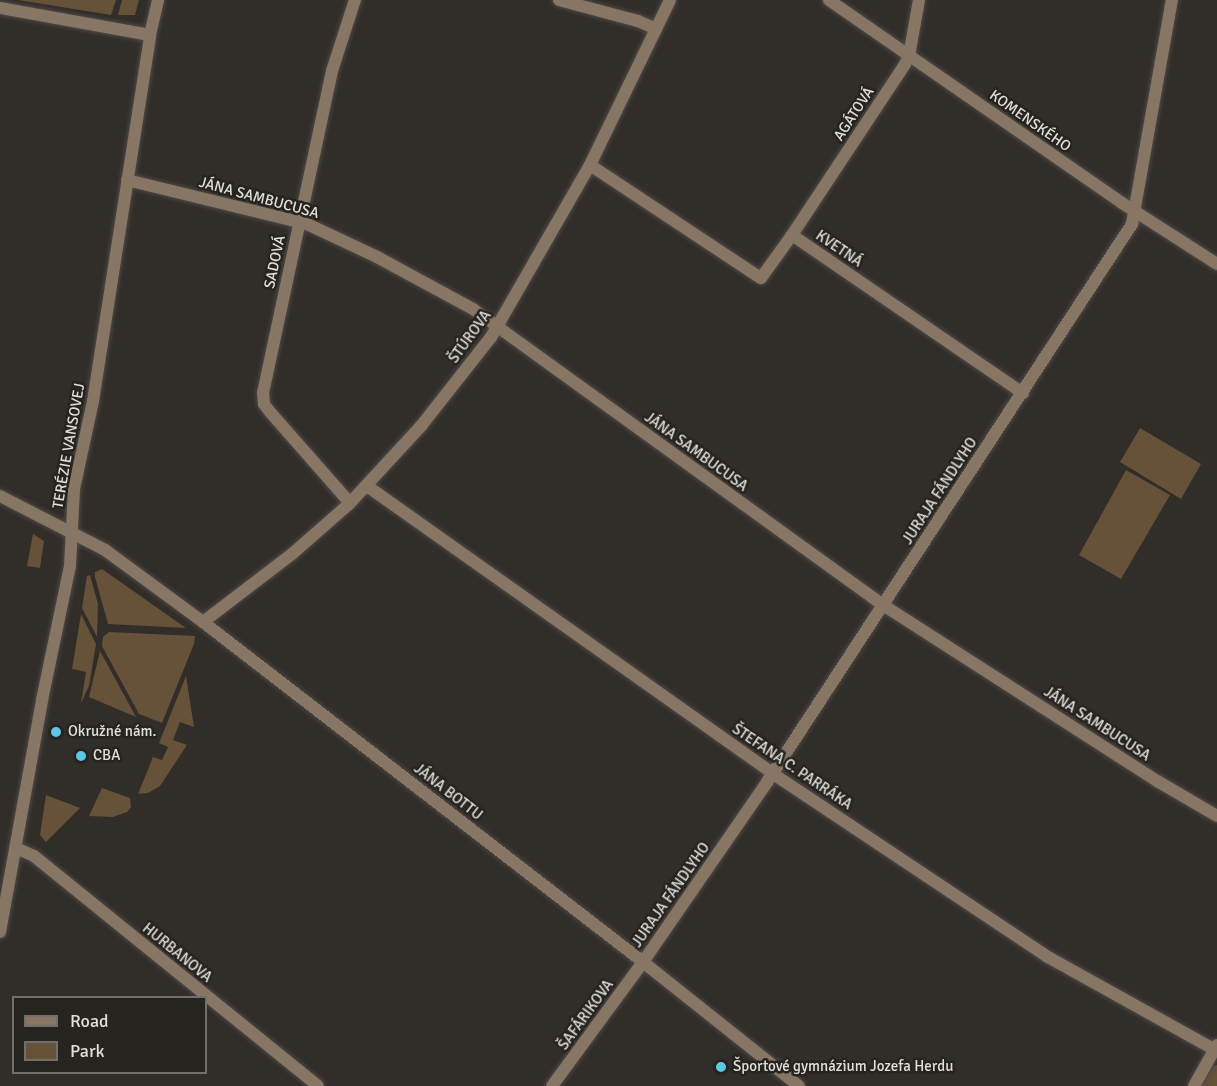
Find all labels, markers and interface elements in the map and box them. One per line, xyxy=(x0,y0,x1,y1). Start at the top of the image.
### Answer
street label: AGÁTOVÁ xyxy=(830,84,878,144)
street label: KOMENSKÉHO xyxy=(986,86,1074,156)
street label: JÁNA SAMBUCUSA xyxy=(197,173,321,223)
street label: KVETNÁ xyxy=(812,227,866,271)
street label: SADOVÁ xyxy=(261,234,289,290)
street label: ŠTÚROVA xyxy=(445,307,495,367)
street label: TERÉZIE VANSOVEJ xyxy=(49,382,89,510)
street label: JÁNA SAMBUCUSA xyxy=(641,408,751,496)
street label: JURAJA FÁNDLYHO xyxy=(899,434,981,548)
street label: JÁNA SAMBUCUSA xyxy=(1040,683,1154,765)
street label: ŠTEFANA C. PARRÁKA xyxy=(729,720,855,814)
place label: Okružné nám. xyxy=(68,723,156,741)
marker: Okružné nám. xyxy=(49,725,63,739)
place label: CBA xyxy=(93,747,120,765)
marker: CBA xyxy=(74,749,88,763)
street label: JÁNA BOTTU xyxy=(410,760,486,824)
street label: JURAJA FÁNDLYHO xyxy=(628,839,714,951)
street label: HURBANOVA xyxy=(139,919,215,987)
street label: ŠAFÁRIKOVA xyxy=(554,976,618,1054)
legend xyxy=(12,996,207,1074)
text: Road xyxy=(70,1010,109,1032)
text: Park xyxy=(70,1040,105,1062)
place label: Športové gymnázium Jozefa Herdu xyxy=(733,1058,953,1076)
marker: Športové gymnázium Jozefa Herdu xyxy=(714,1060,728,1074)

